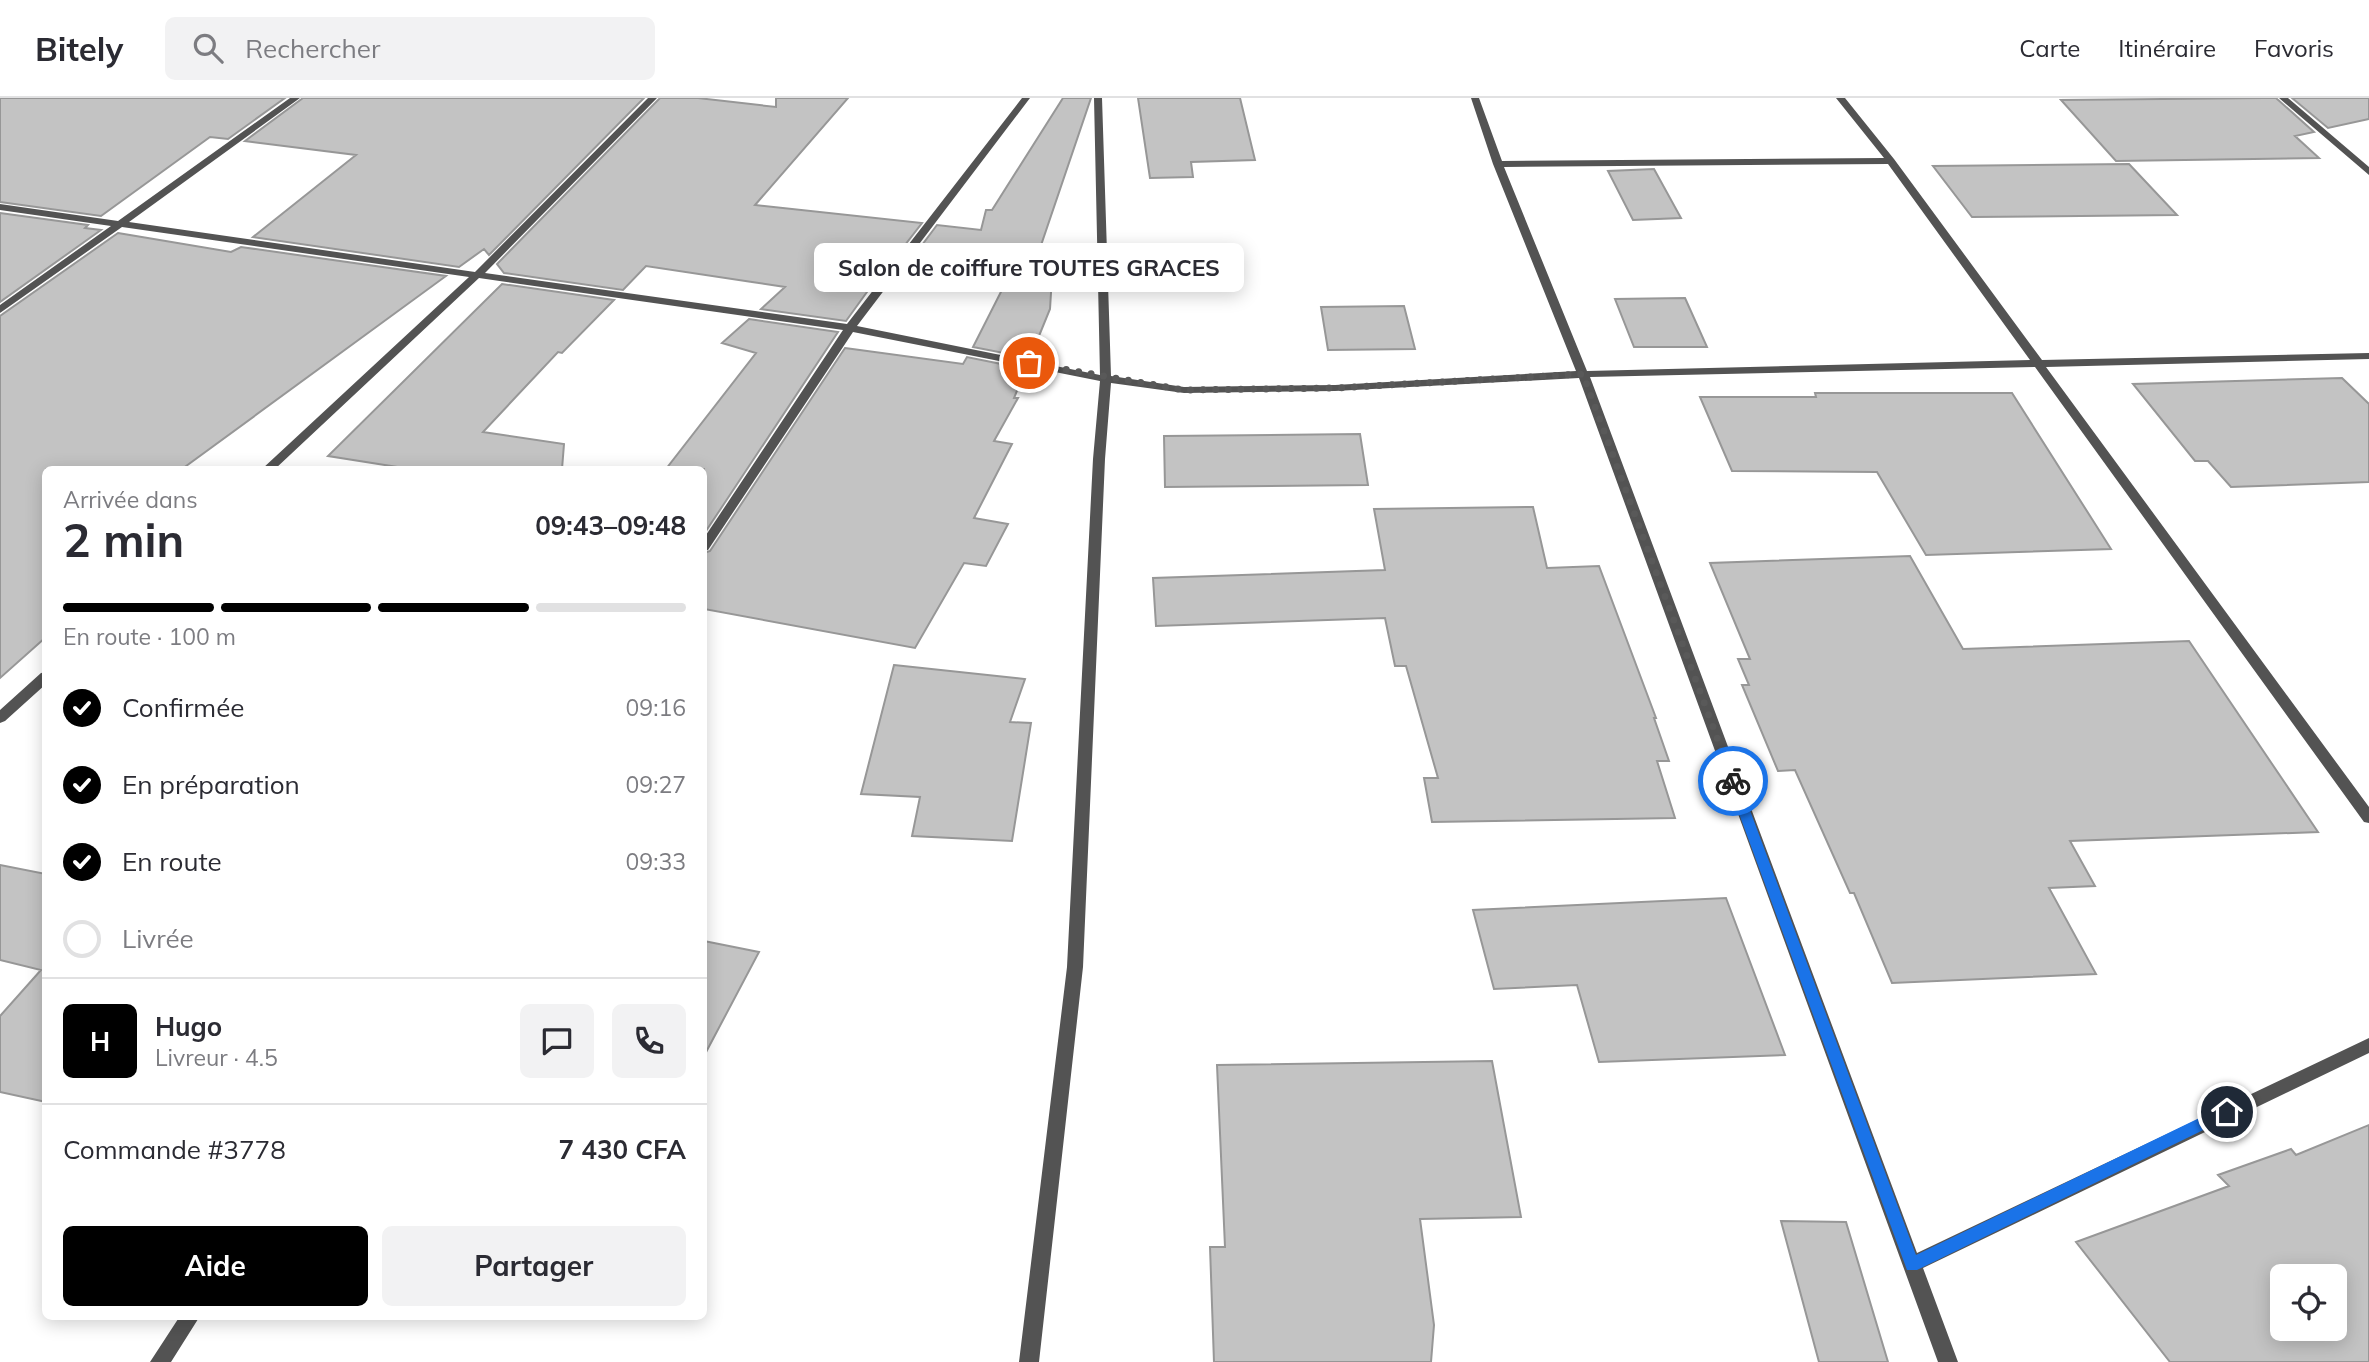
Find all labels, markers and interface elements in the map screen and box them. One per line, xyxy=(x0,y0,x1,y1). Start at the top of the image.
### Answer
search box xyxy=(165,17,655,80)
text: Bitely xyxy=(35,28,123,69)
icon: search xyxy=(189,29,227,67)
text: Rechercher xyxy=(245,32,380,65)
text: Carte xyxy=(2019,33,2080,63)
text: Itinéraire xyxy=(2118,33,2216,63)
text: Favoris xyxy=(2254,33,2334,63)
callout: Salon de coiffure TOUTES GRACES xyxy=(814,244,1244,293)
text: Salon de coiffure TOUTES GRACES xyxy=(838,253,1220,282)
pin xyxy=(999,333,1059,393)
icon: bag xyxy=(1010,344,1048,382)
text: Arrivée dans xyxy=(63,485,198,514)
text: 09:43–09:48 xyxy=(535,509,686,542)
text: 2 min xyxy=(63,511,184,569)
text: En route · 100 m xyxy=(63,622,236,651)
icon: check xyxy=(63,689,101,727)
text: Confirmée xyxy=(122,691,244,724)
text: 09:16 xyxy=(626,693,686,722)
courier xyxy=(1698,746,1768,816)
icon: bike xyxy=(1714,762,1752,800)
icon: check xyxy=(63,766,101,804)
text: En préparation xyxy=(122,768,300,801)
text: 09:27 xyxy=(626,770,686,799)
icon: check xyxy=(63,843,101,881)
text: En route xyxy=(122,845,222,878)
text: 09:33 xyxy=(626,847,686,876)
text: Livrée xyxy=(122,922,194,955)
button: chat xyxy=(520,1004,594,1078)
button: phone xyxy=(612,1004,686,1078)
text: Hugo xyxy=(155,1010,222,1043)
text: H xyxy=(90,1025,110,1058)
text: Livreur · 4.5 xyxy=(155,1043,278,1072)
pin xyxy=(2197,1082,2257,1142)
icon: home xyxy=(2208,1093,2246,1131)
text: Commande #3778 xyxy=(63,1133,286,1166)
text: 7 430 CFA xyxy=(559,1133,686,1166)
button: Aide xyxy=(63,1226,368,1306)
button: Partager xyxy=(382,1226,686,1306)
map controls xyxy=(2270,1264,2347,1341)
button: locate xyxy=(2270,1264,2347,1341)

